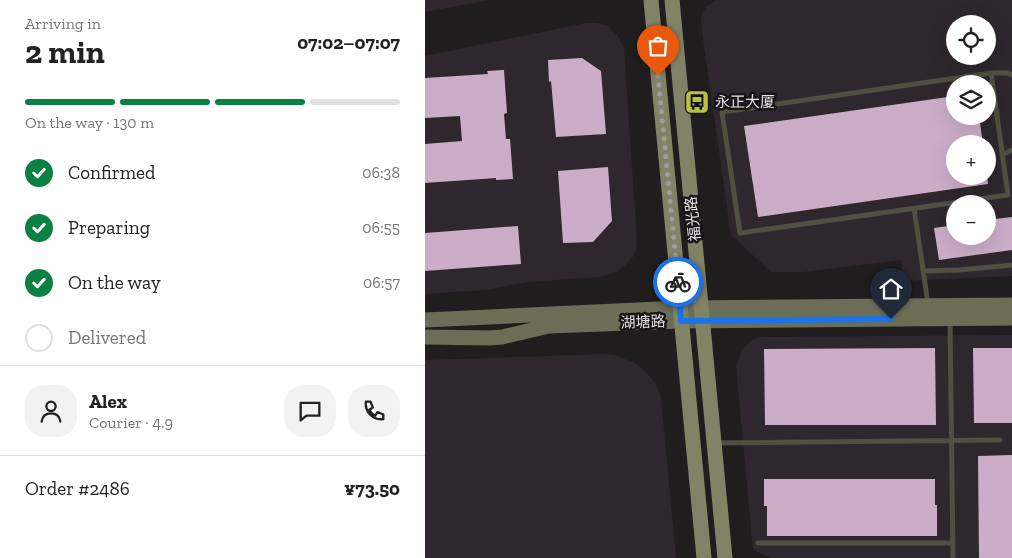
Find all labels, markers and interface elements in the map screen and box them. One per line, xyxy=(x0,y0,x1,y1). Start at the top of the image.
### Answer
text: Arriving in xyxy=(25,14,101,33)
map controls xyxy=(946,15,996,245)
button: locate xyxy=(946,15,996,65)
pin xyxy=(637,25,679,76)
text: 07:02–07:07 xyxy=(297,31,400,54)
icon: bag xyxy=(644,32,672,60)
text: 2 min xyxy=(25,33,105,71)
button: layers xyxy=(946,75,996,125)
bus stop icon: 永正大厦 xyxy=(684,89,710,115)
place label: 永正大厦 xyxy=(715,93,775,111)
text: On the way · 130 m xyxy=(25,113,154,132)
button: + xyxy=(946,135,996,185)
icon: check xyxy=(25,159,53,187)
text: Confirmed xyxy=(68,161,155,184)
text: 06:38 xyxy=(362,163,400,182)
button: − xyxy=(946,195,996,245)
street label: 福光路 xyxy=(682,196,704,242)
icon: check xyxy=(25,214,53,242)
text: Preparing xyxy=(68,216,150,239)
text: 06:55 xyxy=(362,218,400,237)
courier xyxy=(653,257,703,307)
icon: bike xyxy=(664,268,692,296)
pin xyxy=(870,268,912,319)
icon: check xyxy=(25,269,53,297)
text: On the way xyxy=(68,271,161,294)
text: 06:57 xyxy=(363,273,400,292)
icon: home xyxy=(877,275,905,303)
street label: 湖塘路 xyxy=(620,312,666,332)
text: Delivered xyxy=(68,326,146,349)
button: person xyxy=(25,385,77,437)
button: chat xyxy=(284,385,336,437)
button: phone xyxy=(348,385,400,437)
text: Alex xyxy=(89,390,127,413)
text: Courier · 4.9 xyxy=(89,413,173,432)
text: Order #2486 xyxy=(25,477,130,500)
text: ¥73.50 xyxy=(344,477,400,500)

